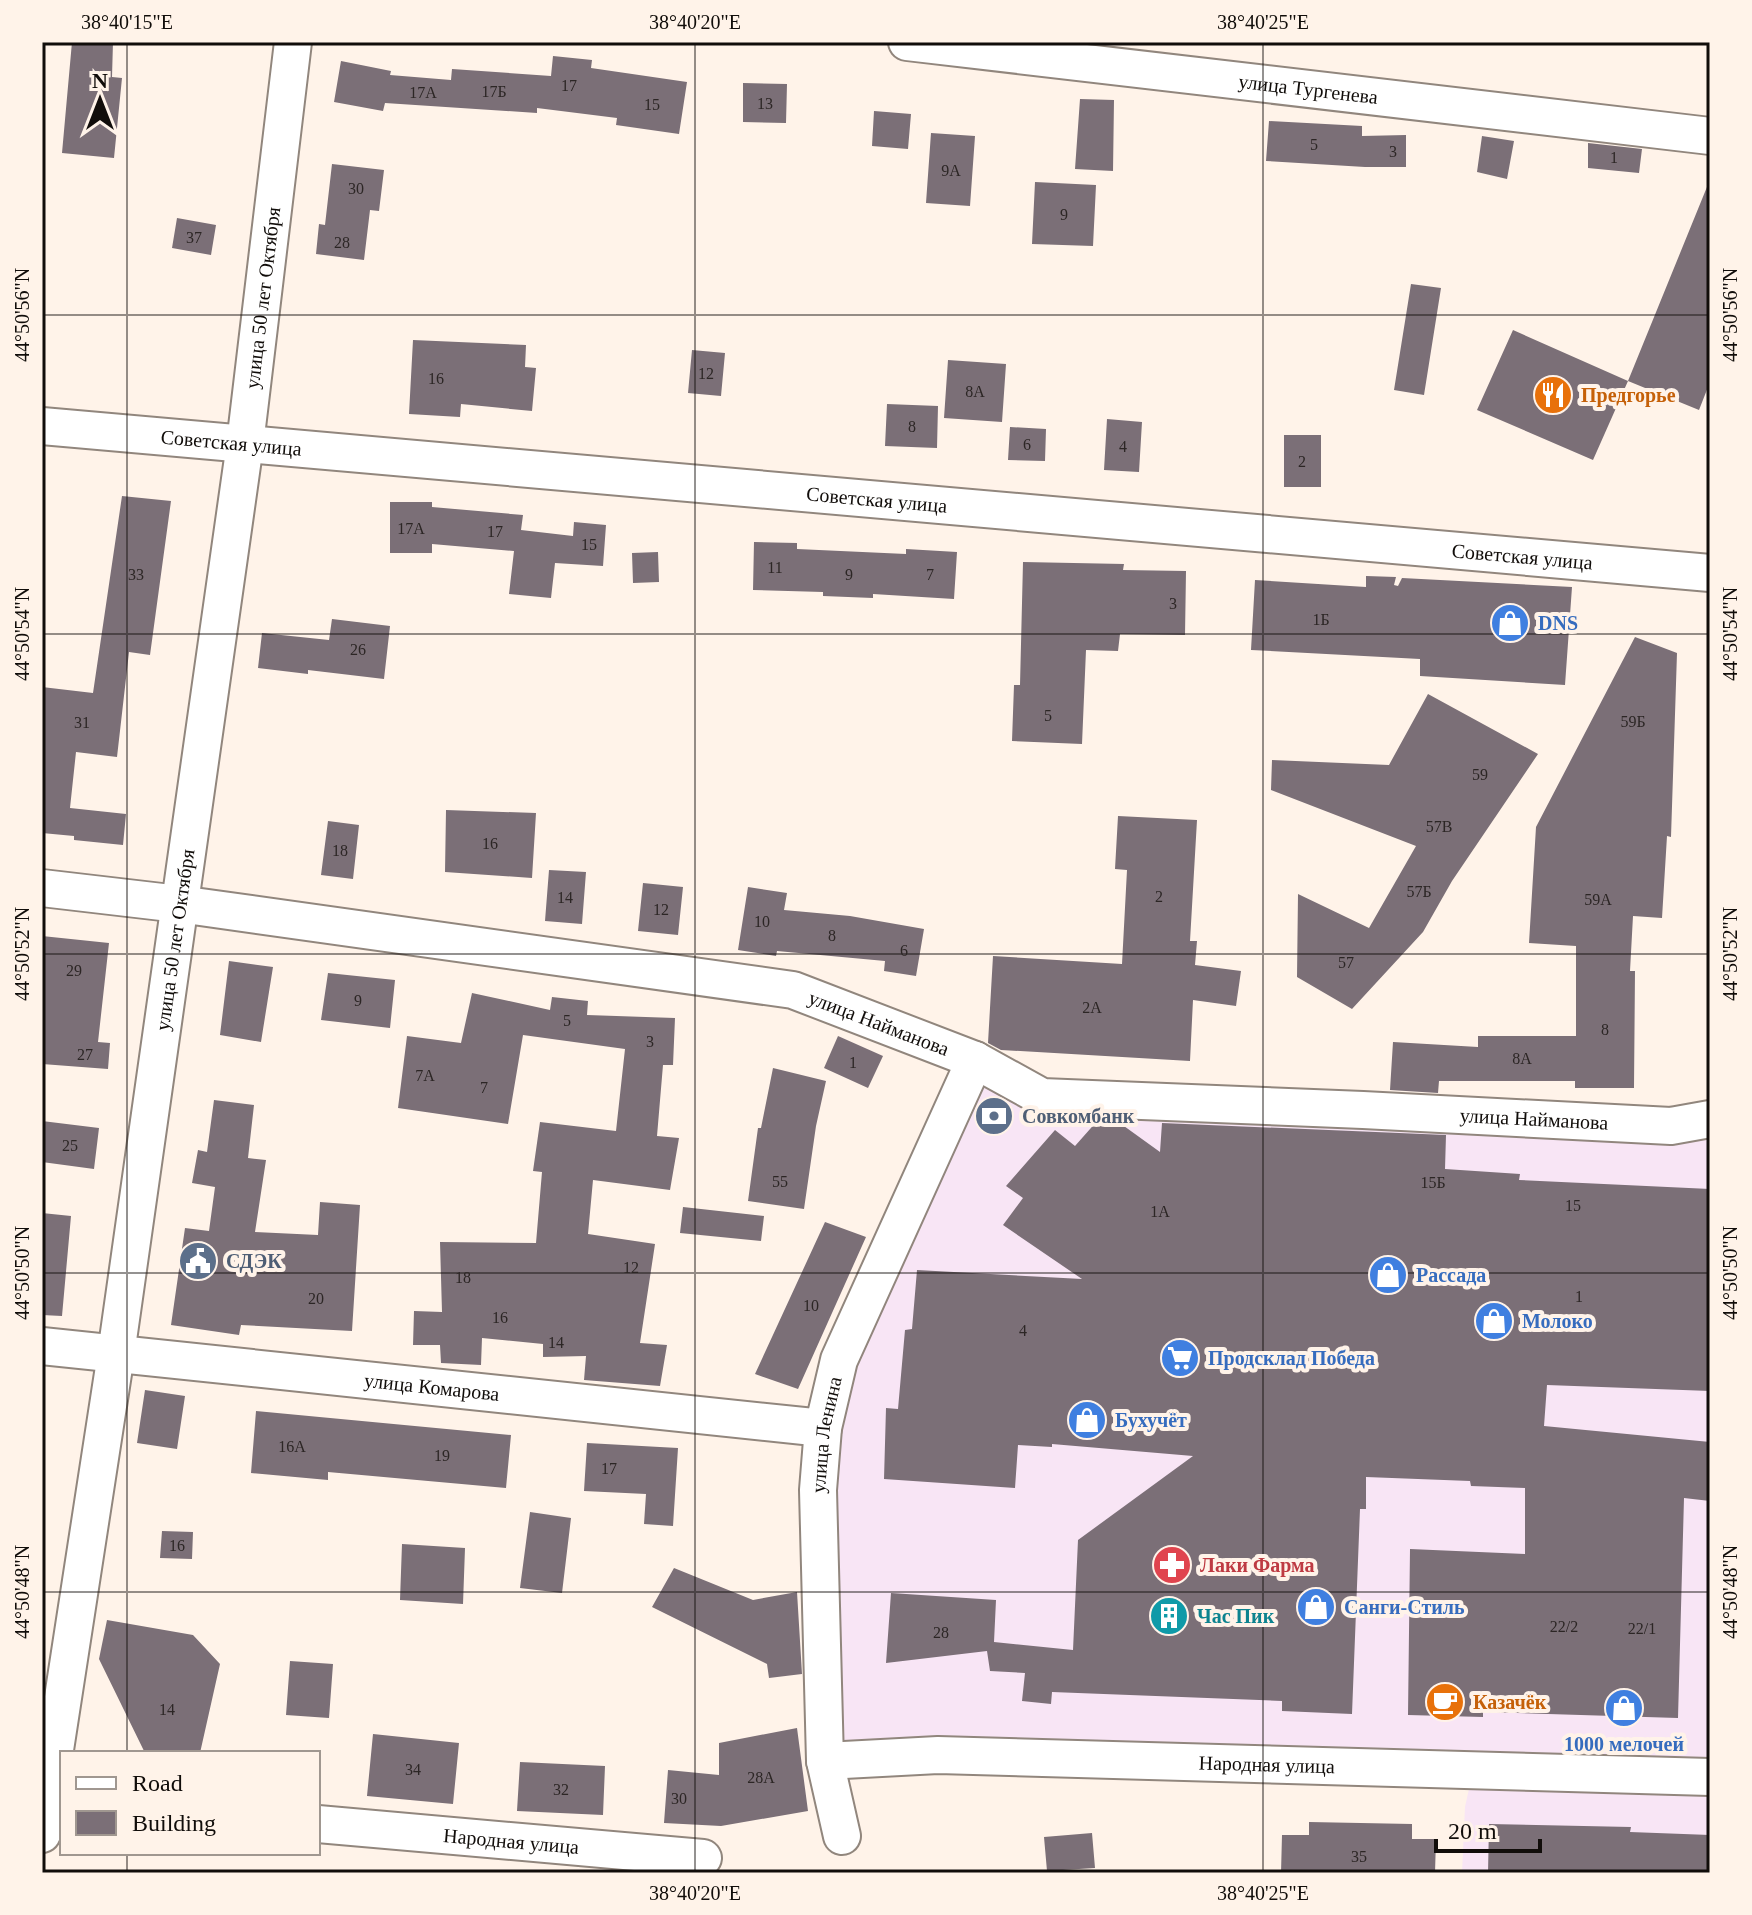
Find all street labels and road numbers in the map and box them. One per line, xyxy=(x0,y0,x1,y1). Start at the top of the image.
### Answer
street label: улица Тургенева xyxy=(1237,70,1379,108)
street label: улица 50 лет Октября xyxy=(241,206,284,390)
street label: Советская улица xyxy=(160,426,303,460)
street label: Советская улица xyxy=(805,482,948,517)
street label: Советская улица xyxy=(1451,539,1594,574)
street label: улица 50 лет Октября xyxy=(151,848,198,1032)
street label: улица Найманова xyxy=(805,986,952,1060)
street label: улица Найманова xyxy=(1459,1104,1609,1134)
street label: улица Комарова xyxy=(363,1369,501,1405)
street label: улица Ленина xyxy=(807,1374,846,1494)
street label: Народная улица xyxy=(1198,1751,1335,1778)
street label: Народная улица xyxy=(442,1824,580,1858)

